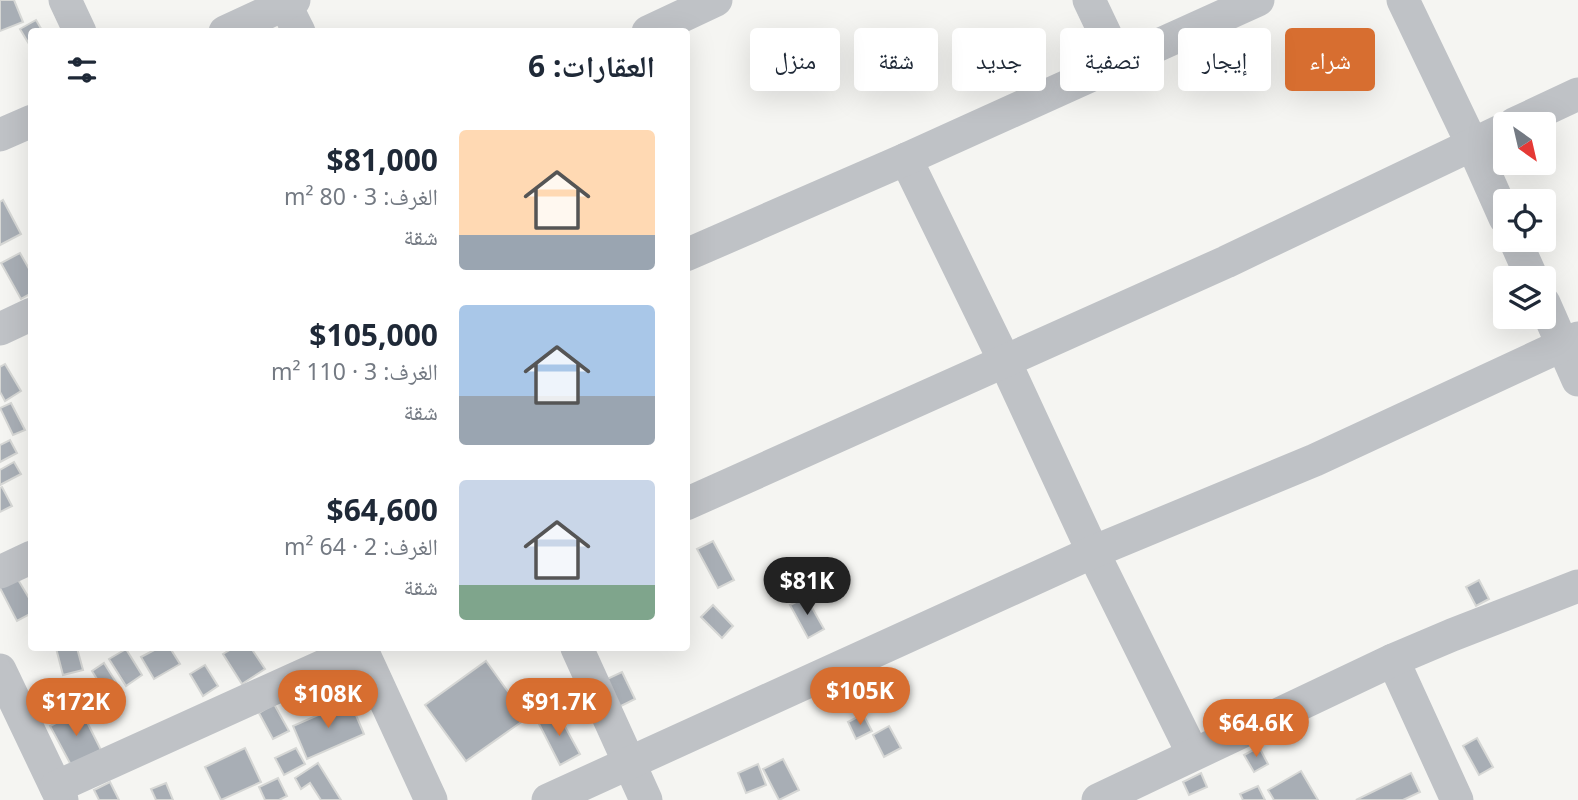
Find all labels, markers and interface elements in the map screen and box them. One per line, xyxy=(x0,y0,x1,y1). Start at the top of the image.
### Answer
chip: منزل xyxy=(750,28,840,91)
chip: شقة xyxy=(854,28,938,91)
chip: جديد xyxy=(952,28,1046,91)
chip: تصفية xyxy=(1060,28,1164,91)
chip: إيجار xyxy=(1178,28,1271,91)
chip: شراء xyxy=(1285,28,1375,91)
text: العقارات: 6 xyxy=(528,45,655,86)
icon: filters xyxy=(63,51,101,89)
north arrow xyxy=(1493,112,1556,175)
map controls xyxy=(1493,112,1556,329)
text: $81,000 xyxy=(326,139,438,180)
icon: home xyxy=(515,158,599,242)
text: الغرف: 3 · 80 m² xyxy=(284,180,438,212)
button: locate xyxy=(1493,189,1556,252)
text: شقة xyxy=(404,220,438,252)
button: layers xyxy=(1493,266,1556,329)
text: $105,000 xyxy=(309,314,438,355)
icon: home xyxy=(515,333,599,417)
text: الغرف: 3 · 110 m² xyxy=(271,355,438,387)
text: شقة xyxy=(404,395,438,427)
text: $64,600 xyxy=(326,489,438,530)
icon: home xyxy=(515,508,599,592)
text: الغرف: 2 · 64 m² xyxy=(284,530,438,562)
pin: $81K xyxy=(766,558,848,617)
text: $81K xyxy=(780,564,834,596)
text: شقة xyxy=(404,570,438,602)
pin: $105K xyxy=(811,668,909,727)
pin: $108K xyxy=(279,670,377,730)
text: $105K xyxy=(826,674,894,706)
text: $108K xyxy=(294,677,362,709)
pin: $172K xyxy=(27,678,125,738)
pin: $91.7K xyxy=(502,678,616,738)
text: $172K xyxy=(42,685,110,717)
text: $91.7K xyxy=(522,685,596,717)
pin: $64.6K xyxy=(1199,700,1313,759)
text: $64.6K xyxy=(1219,706,1293,738)

